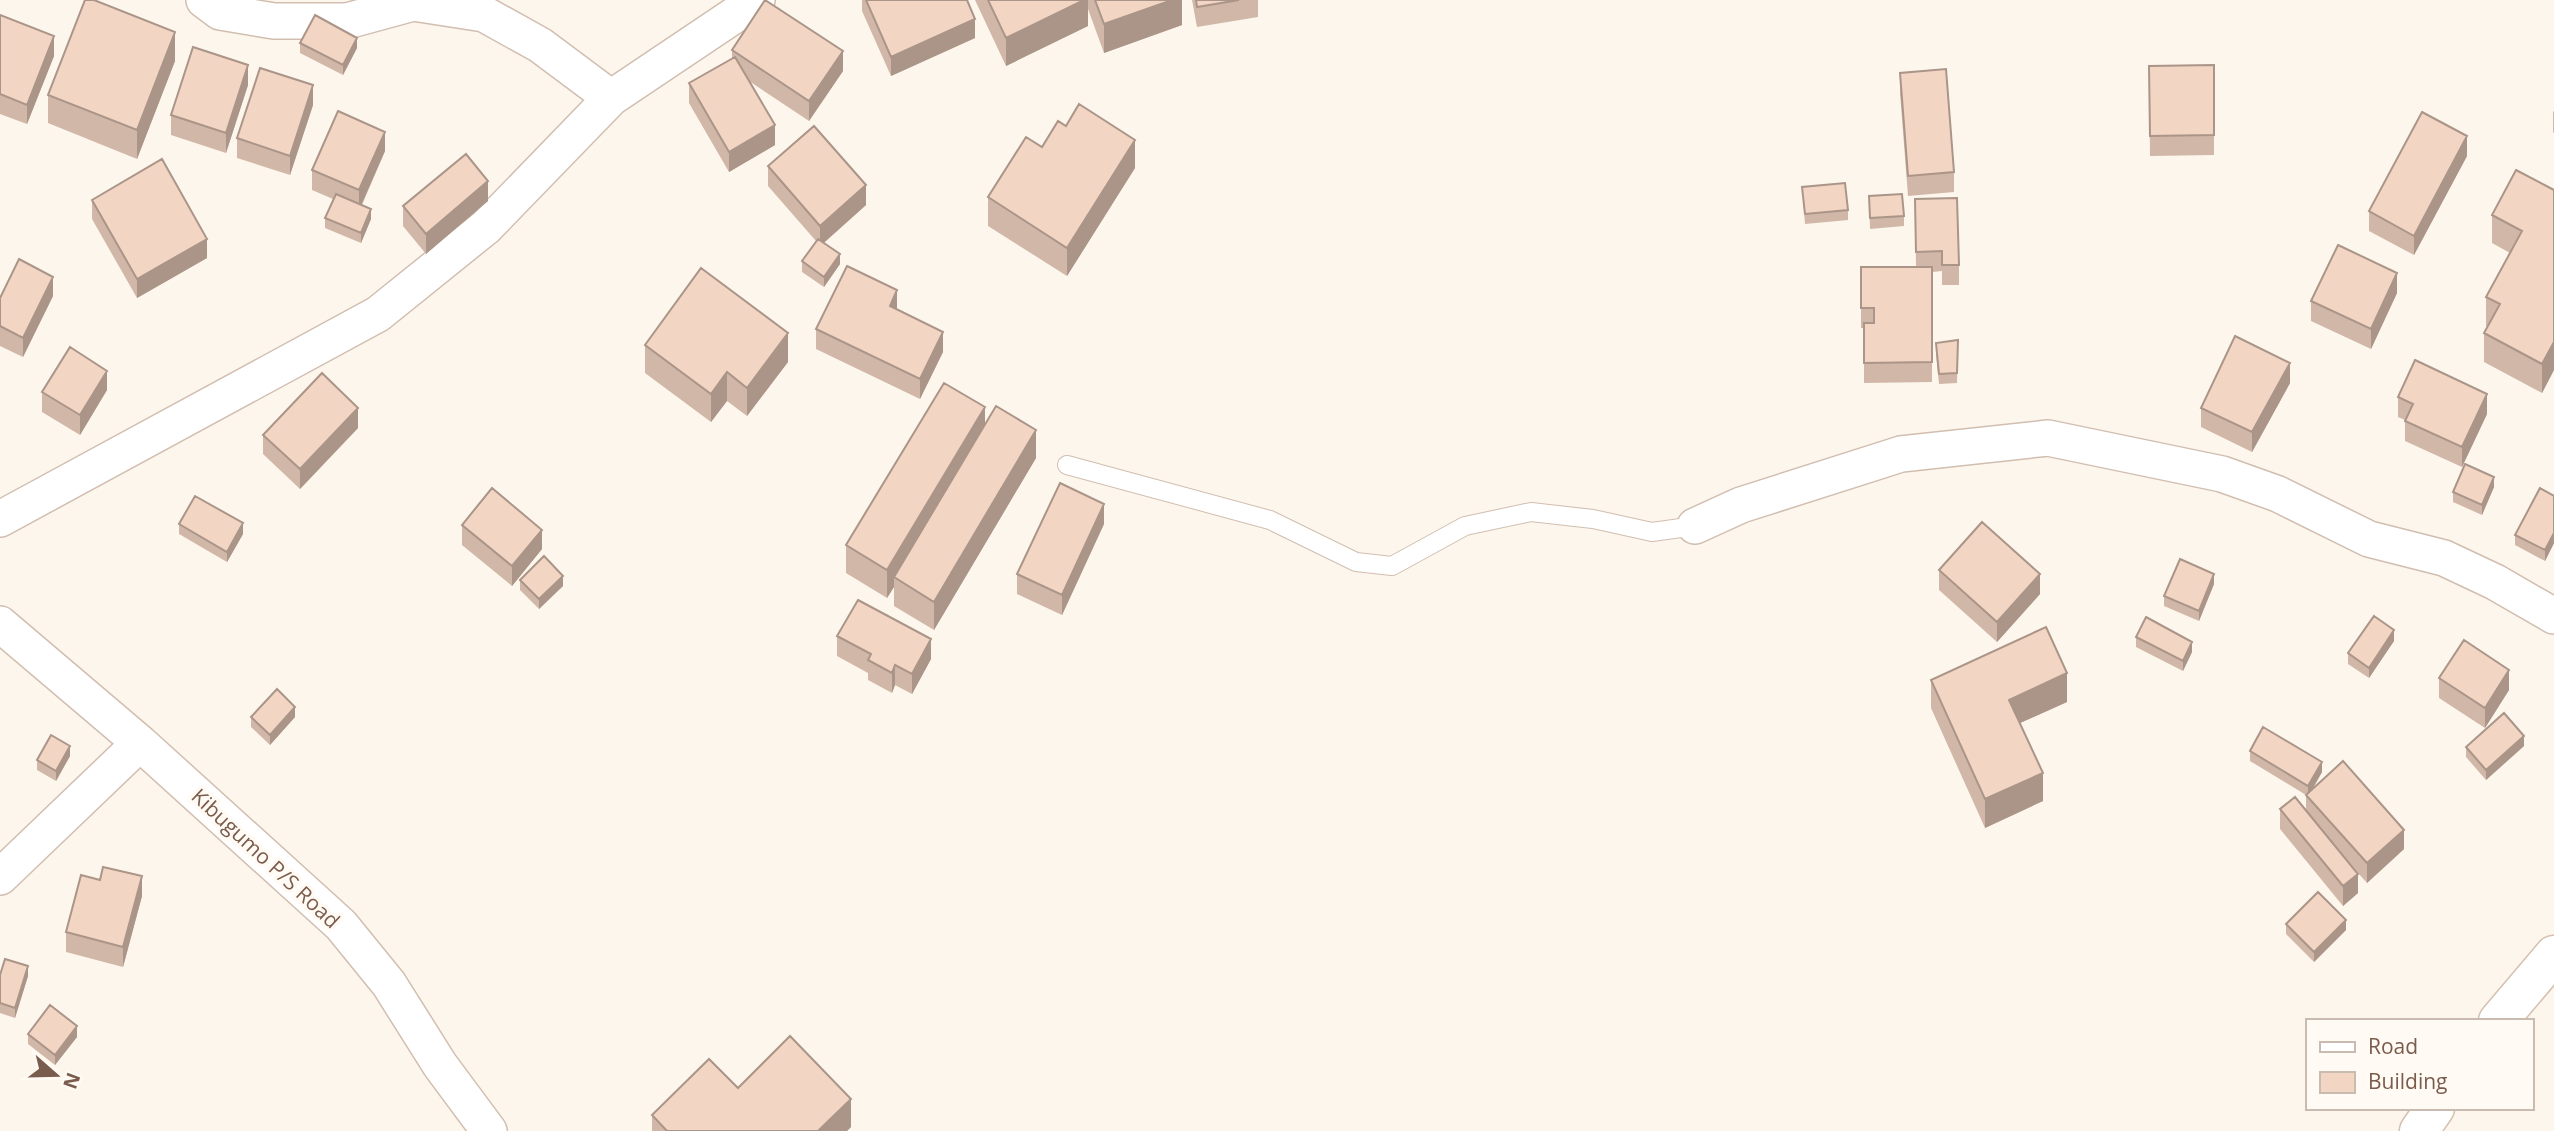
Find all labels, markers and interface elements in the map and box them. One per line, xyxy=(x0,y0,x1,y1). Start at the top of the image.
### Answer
street label: Kibugumo P/S Road xyxy=(186,782,346,934)
legend xyxy=(2306,1019,2533,1110)
text: Road xyxy=(2368,1032,2418,1060)
north arrow xyxy=(21,1040,91,1110)
text: Building xyxy=(2368,1067,2447,1095)
text: N xyxy=(57,1069,87,1093)

